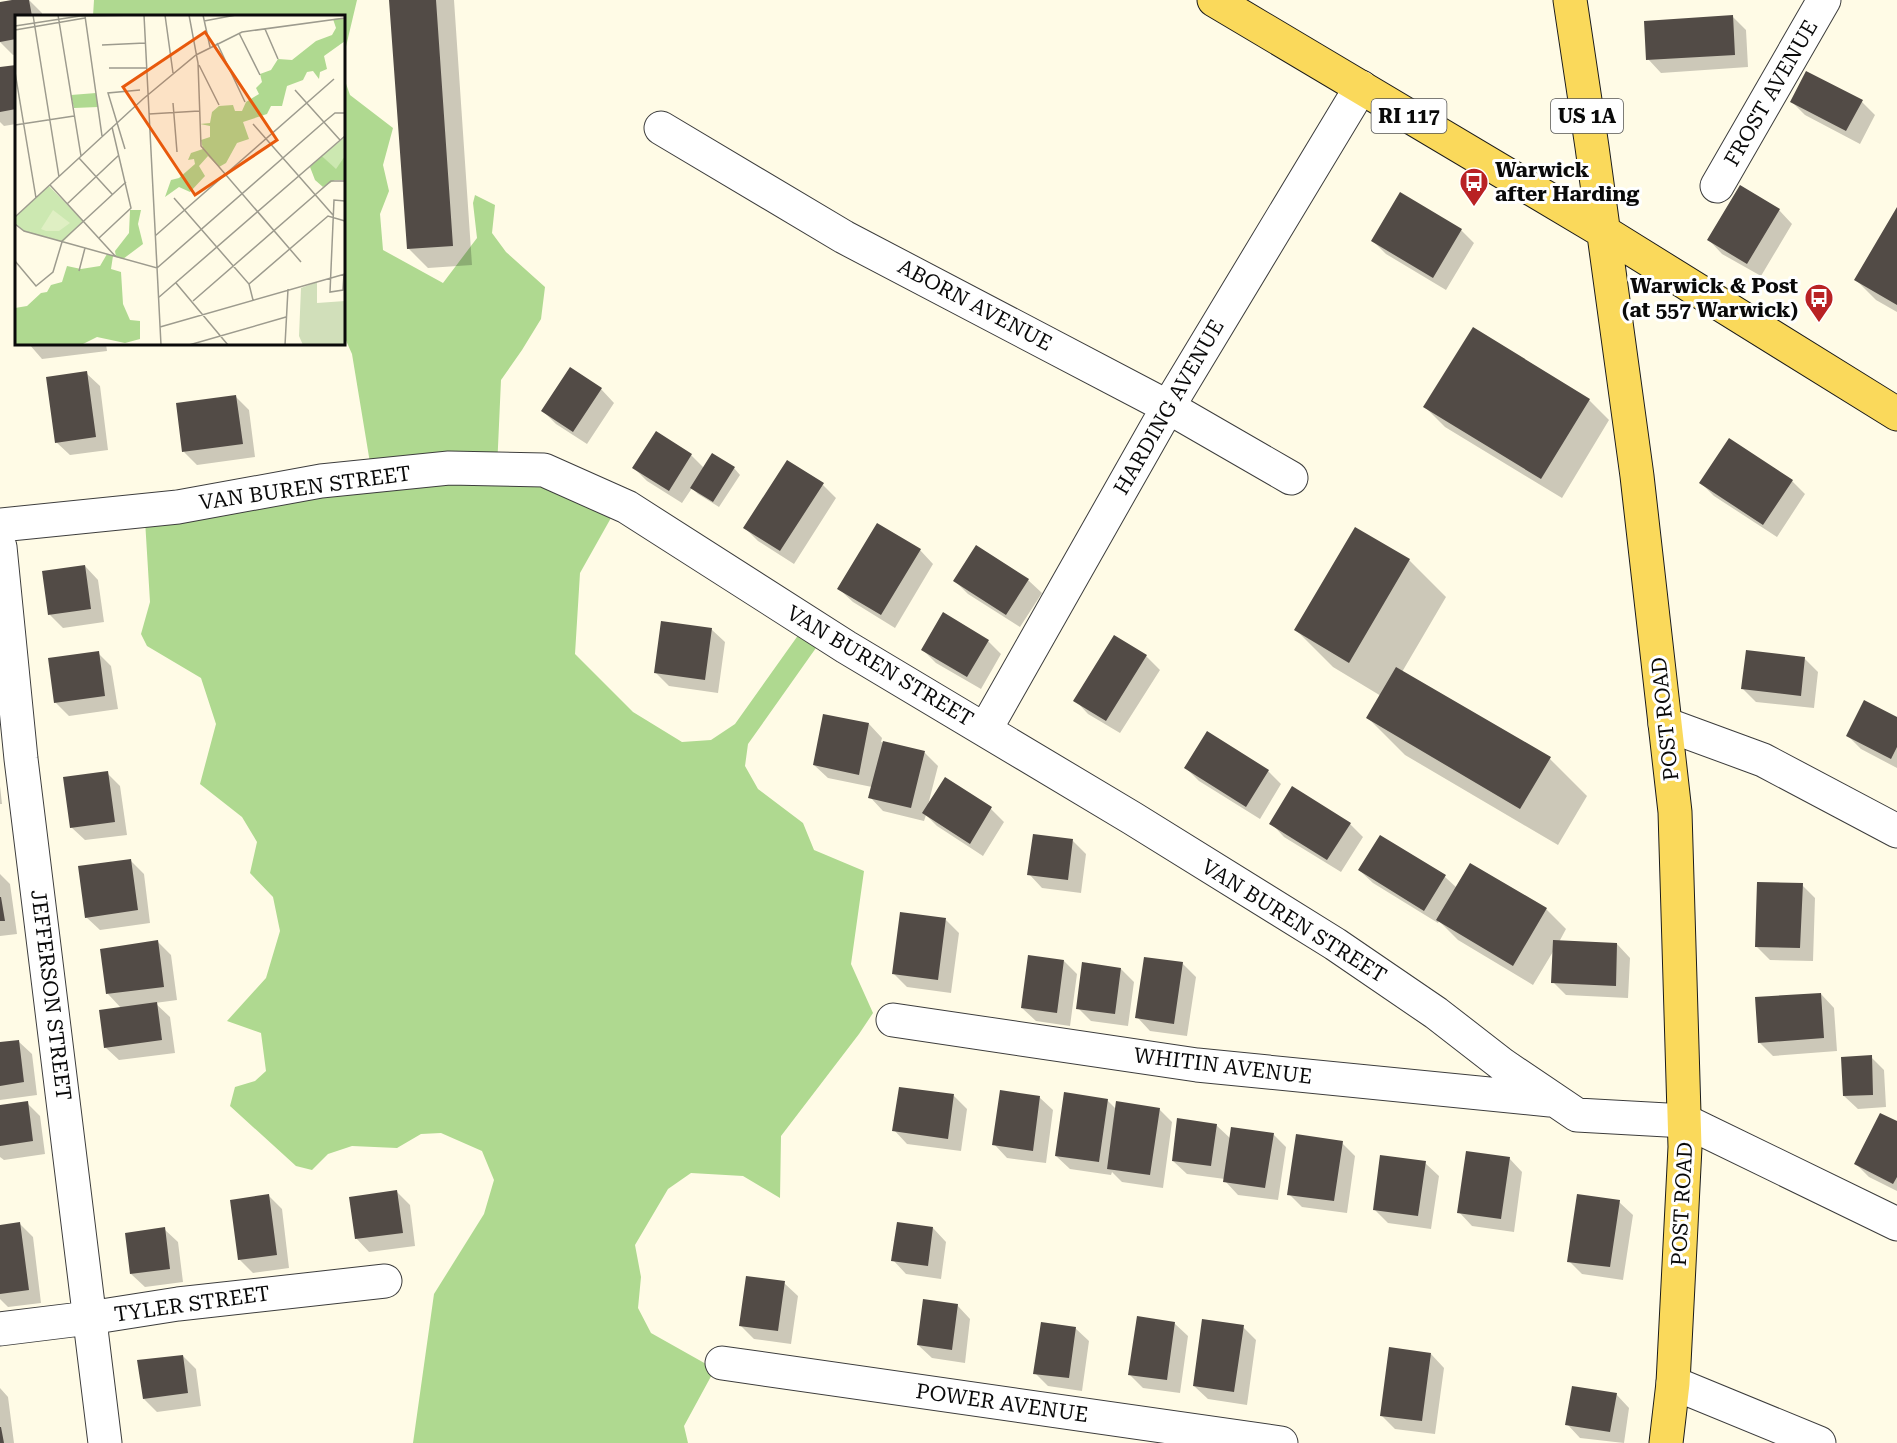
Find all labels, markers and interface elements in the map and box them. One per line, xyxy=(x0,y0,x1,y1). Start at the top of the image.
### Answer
inset map xyxy=(15,15,345,345)
street label: FROST AVENUE xyxy=(1719,16,1823,170)
road number: RI 117 xyxy=(1372,99,1446,133)
road number: US 1A xyxy=(1551,99,1623,133)
place label: Warwick after Harding xyxy=(1495,158,1639,206)
bus stop icon: Warwick after Harding xyxy=(1458,166,1490,208)
street label: ABORN AVENUE xyxy=(894,254,1056,356)
place label: Warwick & Post (at 557 Warwick) xyxy=(1622,274,1798,322)
bus stop icon: Warwick & Post (at 557 Warwick) xyxy=(1803,282,1835,324)
street label: HARDING AVENUE xyxy=(1109,315,1229,499)
street label: VAN BUREN STREET xyxy=(198,461,412,515)
street label: VAN BUREN STREET xyxy=(782,601,978,731)
street label: POST ROAD xyxy=(1647,656,1683,782)
street label: VAN BUREN STREET xyxy=(1197,854,1391,988)
street label: JEFFERSON STREET xyxy=(26,888,76,1102)
street label: WHITIN AVENUE xyxy=(1132,1043,1314,1089)
street label: POST ROAD xyxy=(1667,1141,1697,1267)
street label: TYLER STREET xyxy=(113,1281,271,1327)
street label: POWER AVENUE xyxy=(914,1379,1090,1427)

